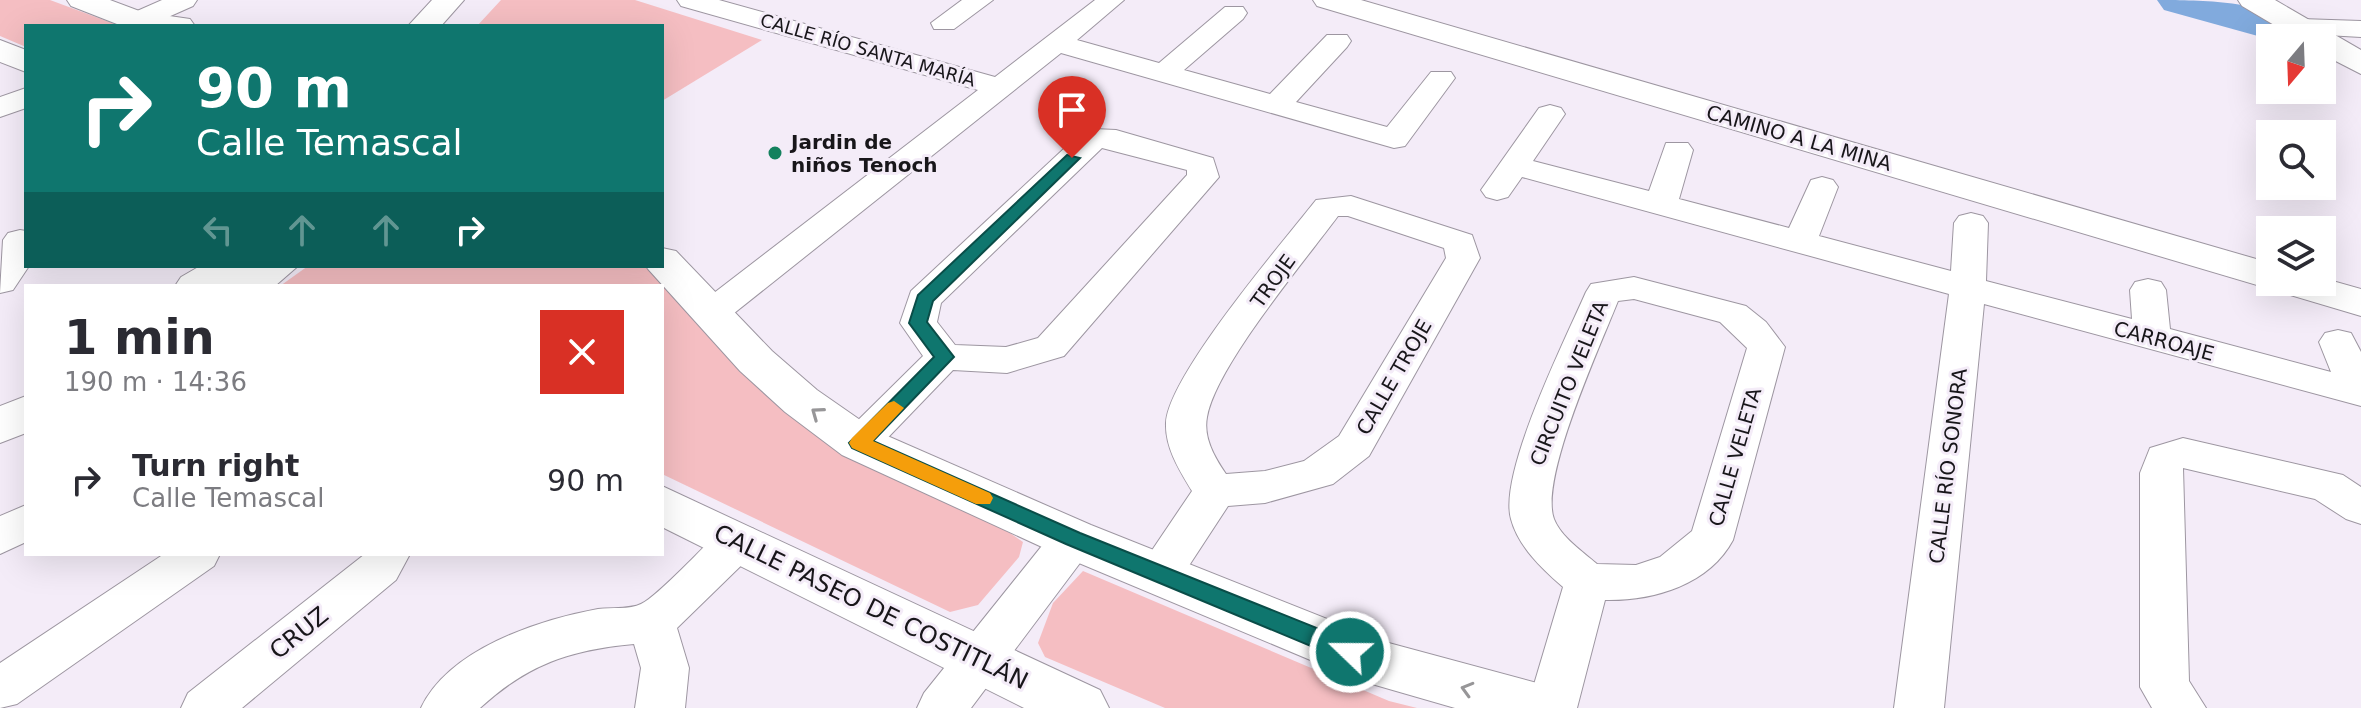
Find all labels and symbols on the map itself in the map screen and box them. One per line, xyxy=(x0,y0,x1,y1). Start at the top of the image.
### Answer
street label: CALLE RÍO SANTA MARÍA xyxy=(758,9,979,91)
north arrow xyxy=(2256,24,2336,104)
pin xyxy=(1038,76,1106,158)
street label: CAMINO A LA MINA xyxy=(1704,100,1895,176)
place label: Jardin de niños Tenoch xyxy=(789,130,938,177)
marker: Jardin de niños Tenoch xyxy=(766,144,784,162)
street label: TROJE xyxy=(1245,250,1300,313)
street label: CIRCUITO VELETA xyxy=(1525,297,1613,469)
street label: CALLE TROJE xyxy=(1351,315,1437,439)
street label: CARROAJE xyxy=(2111,316,2217,366)
street label: CALLE RÍO SONORA xyxy=(1924,367,1972,565)
street label: CALLE VELETA xyxy=(1704,384,1766,529)
one-way arrow xyxy=(812,408,826,423)
street label: CALLE PASEO DE COSTITLÁN xyxy=(709,518,1033,695)
street label: CRUZ xyxy=(264,601,334,665)
position arrow xyxy=(1308,610,1392,694)
one-way arrow xyxy=(1460,682,1474,698)

